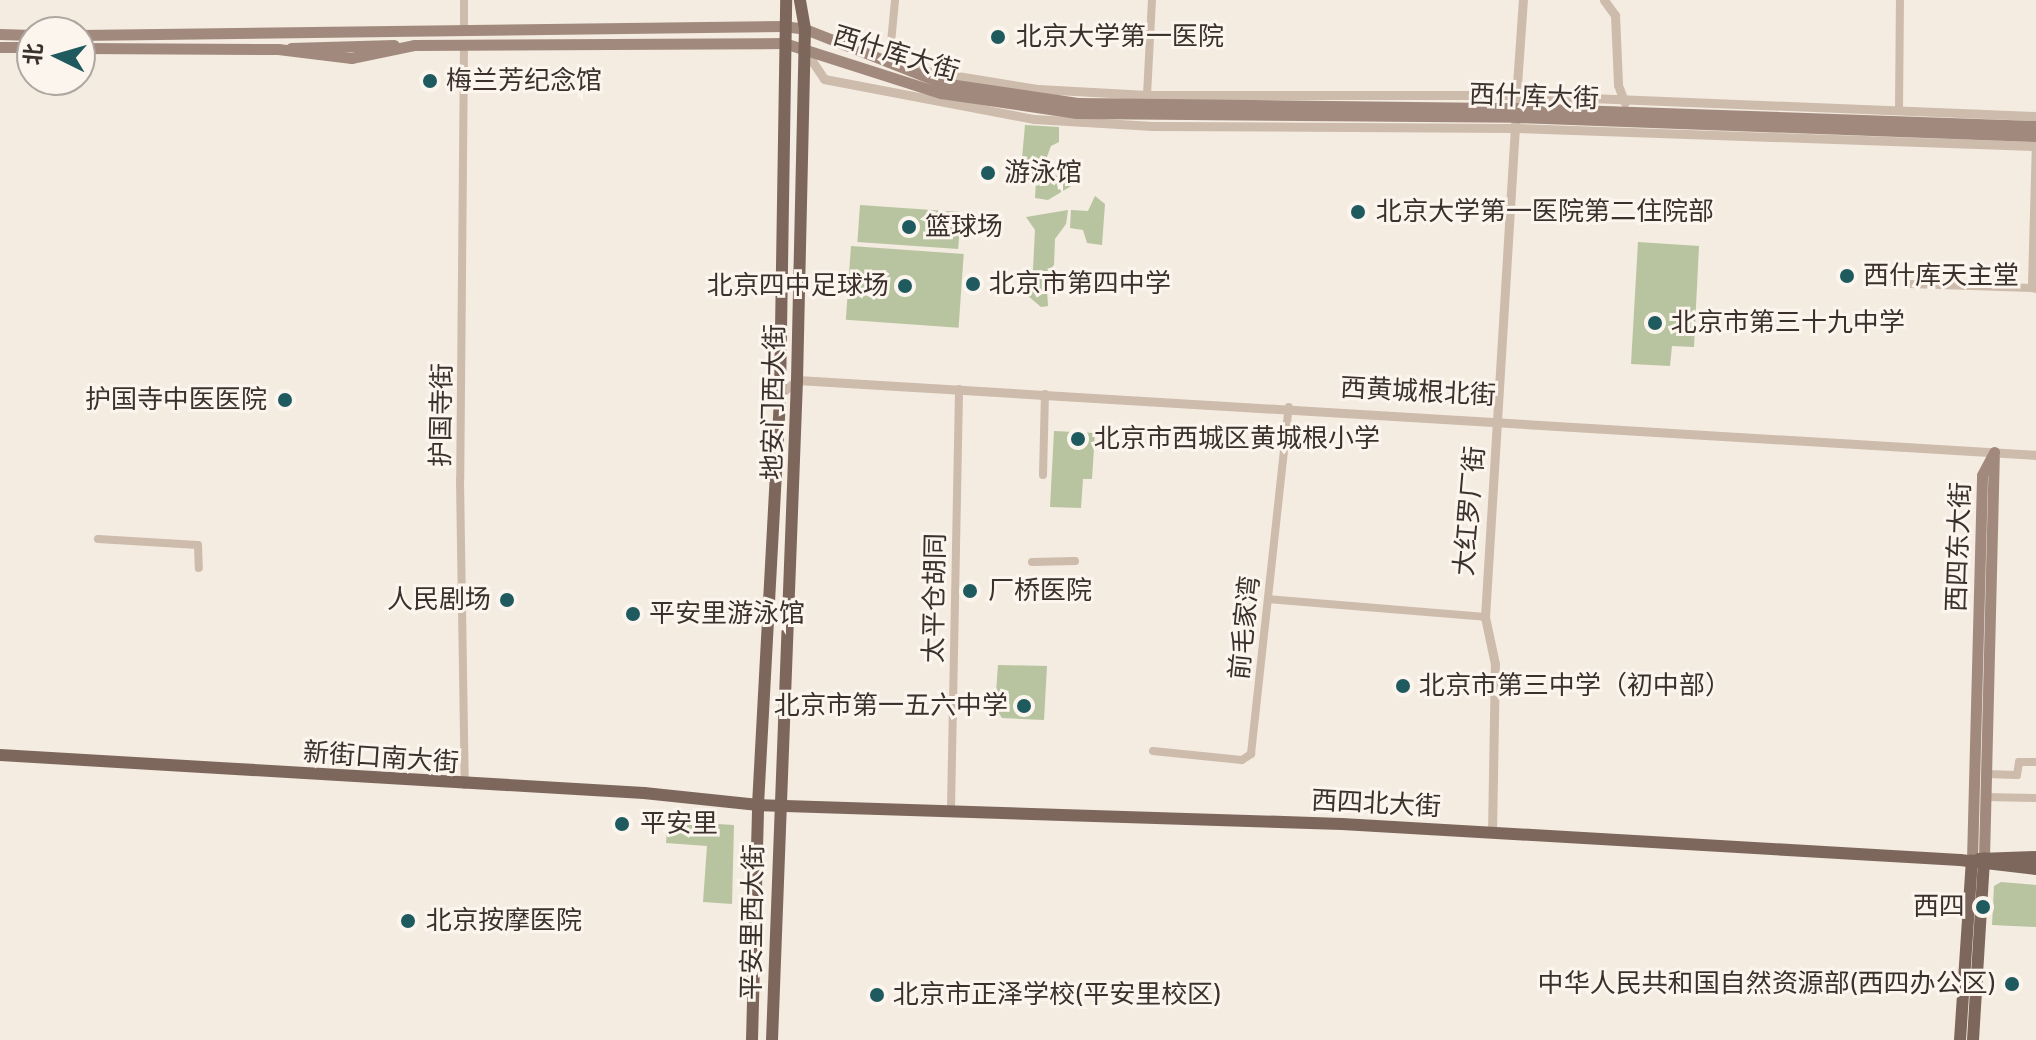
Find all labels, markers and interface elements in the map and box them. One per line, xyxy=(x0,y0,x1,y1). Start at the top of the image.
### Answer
north arrow xyxy=(16,16,96,96)
street label: 西什库大街 xyxy=(829,20,963,88)
place label: 北京大学第一医院 xyxy=(1016,21,1224,53)
marker: 北京大学第一医院 xyxy=(987,26,1009,48)
text: 北 xyxy=(19,42,48,66)
place label: 梅兰芳纪念馆 xyxy=(446,65,602,97)
marker: 梅兰芳纪念馆 xyxy=(421,72,439,90)
street label: 西什库大街 xyxy=(1468,79,1600,115)
place label: 游泳馆 xyxy=(1004,157,1082,189)
marker: 游泳馆 xyxy=(979,164,997,182)
place label: 北京大学第一医院第二住院部 xyxy=(1376,196,1714,228)
marker: 北京大学第一医院第二住院部 xyxy=(1347,201,1369,223)
place label: 篮球场 xyxy=(925,211,1003,243)
marker: 篮球场 xyxy=(900,218,918,236)
place label: 西什库天主堂 xyxy=(1863,260,2019,292)
marker: 西什库天主堂 xyxy=(1838,267,1856,285)
place label: 北京市第四中学 xyxy=(989,268,1171,300)
place label: 北京四中足球场 xyxy=(707,270,889,302)
marker: 北京市第四中学 xyxy=(964,275,982,293)
marker: 北京四中足球场 xyxy=(896,277,914,295)
place label: 北京市第三十九中学 xyxy=(1671,307,1905,339)
marker: 北京市第三十九中学 xyxy=(1646,314,1664,332)
street label: 地安门西大街 xyxy=(757,324,791,480)
street label: 护国寺街 xyxy=(425,363,459,467)
street label: 西黄城根北街 xyxy=(1339,372,1497,412)
place label: 护国寺中医医院 xyxy=(85,384,267,416)
marker: 护国寺中医医院 xyxy=(274,389,296,411)
place label: 北京市西城区黄城根小学 xyxy=(1094,423,1380,455)
marker: 北京市西城区黄城根小学 xyxy=(1069,430,1087,448)
street label: 大红罗厂街 xyxy=(1449,445,1491,577)
street label: 西四东大街 xyxy=(1941,481,1977,613)
street label: 太平仓胡同 xyxy=(918,533,952,663)
place label: 厂桥医院 xyxy=(988,575,1092,607)
street label: 前毛家湾 xyxy=(1224,575,1266,681)
marker: 厂桥医院 xyxy=(959,580,981,602)
place label: 人民剧场 xyxy=(387,584,491,616)
marker: 人民剧场 xyxy=(498,591,516,609)
place label: 平安里游泳馆 xyxy=(649,598,805,630)
marker: 平安里游泳馆 xyxy=(624,605,642,623)
place label: 北京市第三中学（初中部） xyxy=(1419,670,1731,702)
marker: 北京市第三中学（初中部） xyxy=(1394,677,1412,695)
place label: 北京市第一五六中学 xyxy=(774,690,1008,722)
marker: 北京市第一五六中学 xyxy=(1015,697,1033,715)
street label: 新街口南大街 xyxy=(302,737,460,779)
street label: 西四北大街 xyxy=(1310,785,1442,823)
place label: 平安里 xyxy=(640,808,718,840)
marker: 平安里 xyxy=(611,813,633,835)
street label: 平安里西大街 xyxy=(736,844,770,1000)
place label: 西四 xyxy=(1913,891,1965,923)
marker: 西四 xyxy=(1972,896,1994,918)
place label: 北京按摩医院 xyxy=(426,905,582,937)
marker: 北京按摩医院 xyxy=(397,910,419,932)
place label: 中华人民共和国自然资源部(西四办公区) xyxy=(1538,968,1996,1000)
marker: 中华人民共和国自然资源部(西四办公区) xyxy=(2003,975,2021,993)
place label: 北京市正泽学校(平安里校区) xyxy=(893,979,1221,1011)
marker: 北京市正泽学校(平安里校区) xyxy=(868,986,886,1004)

